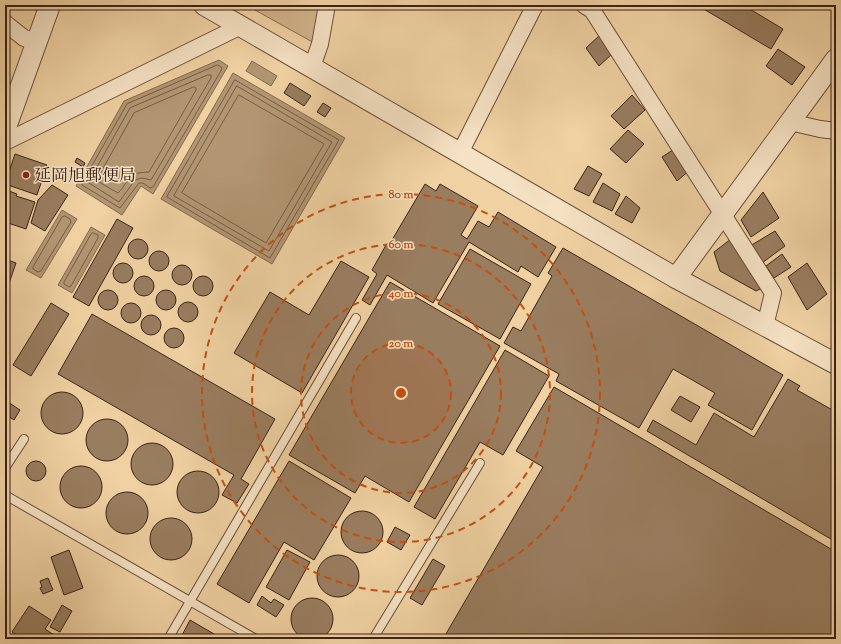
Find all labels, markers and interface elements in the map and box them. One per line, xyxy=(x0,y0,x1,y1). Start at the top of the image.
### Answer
place label: 延岡旭郵便局 xyxy=(34,165,136,189)
marker: 延岡旭郵便局 xyxy=(21,170,31,180)
text: 80 m xyxy=(389,186,413,204)
text: 60 m xyxy=(389,236,413,254)
text: 40 m xyxy=(388,285,413,303)
text: 20 m xyxy=(389,335,413,353)
centre of rings xyxy=(394,386,408,400)

